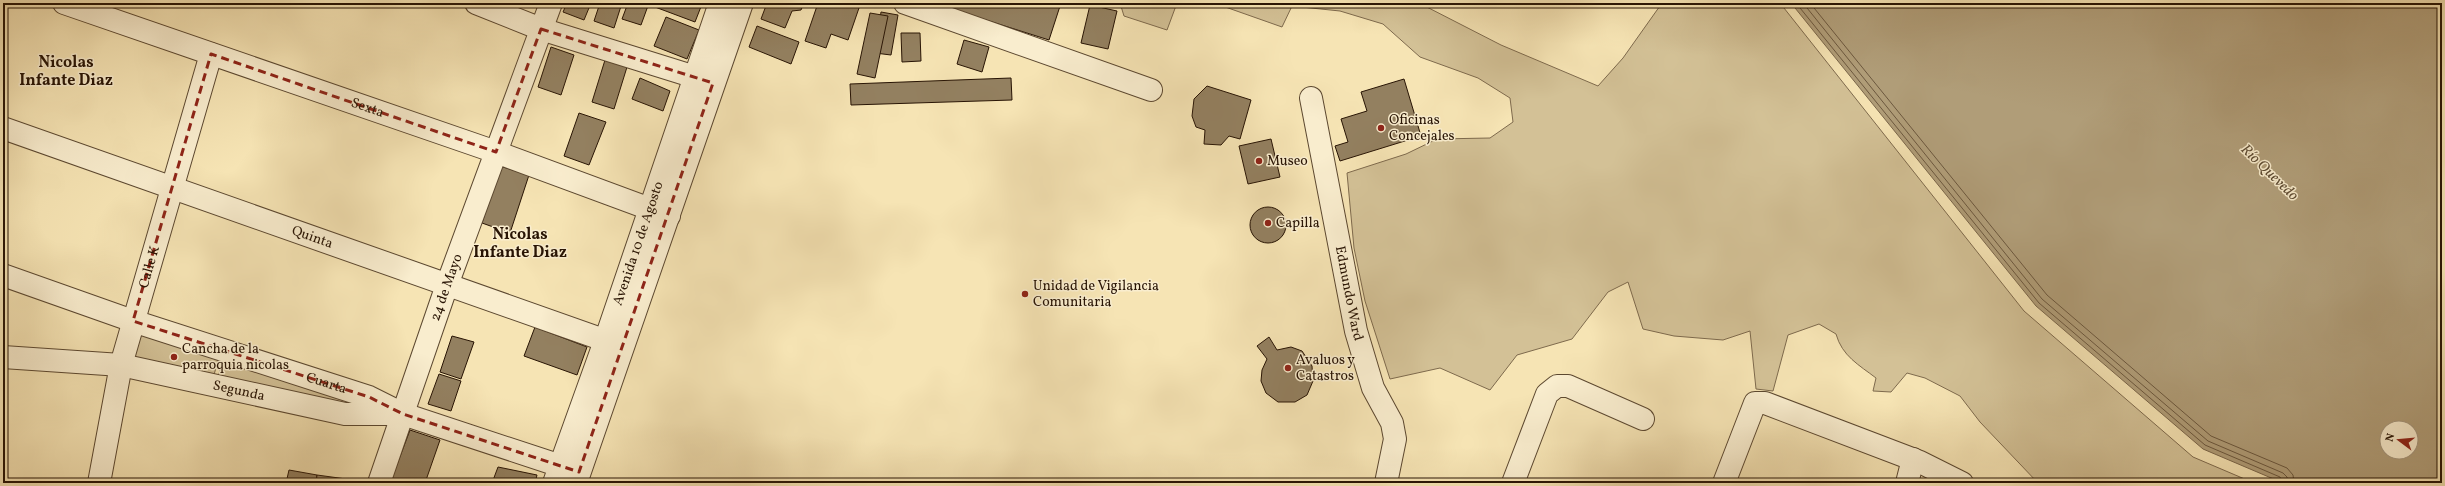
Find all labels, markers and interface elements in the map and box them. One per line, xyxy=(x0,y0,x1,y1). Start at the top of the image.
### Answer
district label: Nicolas Infante Diaz xyxy=(19,52,113,92)
street label: Sexta xyxy=(348,93,386,122)
place label: Oficinas Concejales xyxy=(1389,111,1455,146)
marker: Oficinas Concejales xyxy=(1376,123,1386,133)
water label: Río Quevedo xyxy=(2235,140,2303,206)
place label: Museo xyxy=(1267,152,1308,171)
marker: Museo xyxy=(1254,156,1264,166)
street label: Avenida 10 de Agosto xyxy=(608,179,668,308)
place label: Capilla xyxy=(1276,214,1320,233)
marker: Capilla xyxy=(1263,218,1273,228)
street label: Quinta xyxy=(289,221,336,253)
district label: Nicolas Infante Diaz xyxy=(473,224,567,264)
street label: Calle K xyxy=(134,243,165,291)
street label: Edmundo Ward xyxy=(1330,244,1368,343)
street label: 24 de Mayo xyxy=(426,251,467,323)
place label: Unidad de Vigilancia Comunitaria xyxy=(1033,277,1159,312)
marker: Unidad de Vigilancia Comunitaria xyxy=(1020,289,1030,299)
place label: Cancha de la parroquia nicolas xyxy=(182,340,289,375)
place label: Avaluos y Catastros xyxy=(1296,351,1355,386)
marker: Cancha de la parroquia nicolas xyxy=(169,352,179,362)
marker: Avaluos y Catastros xyxy=(1283,363,1293,373)
street label: Cuarta xyxy=(304,368,349,399)
street label: Segunda xyxy=(211,376,267,406)
north arrow xyxy=(2379,420,2419,460)
text: N xyxy=(2383,432,2399,444)

